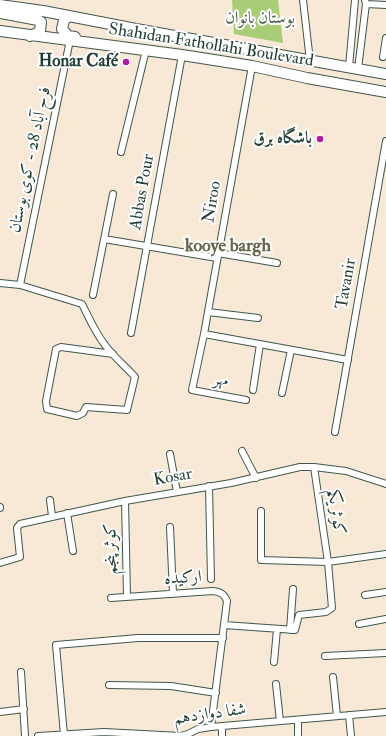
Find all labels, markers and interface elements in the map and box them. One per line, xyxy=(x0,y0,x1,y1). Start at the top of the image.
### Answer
park label: بوستان بانوان xyxy=(225,9,295,29)
street label: Shahidan Fathollahi Boulevard xyxy=(107,20,315,72)
place label: Honar Café xyxy=(39,52,118,72)
marker: Honar Café xyxy=(121,57,131,67)
street label: فرح آباد 28 - کوی بوستان xyxy=(6,85,56,235)
place label: باشگاه برق xyxy=(253,129,312,149)
marker: باشگاه برق xyxy=(315,134,325,144)
street label: Abbas Pour xyxy=(126,152,160,232)
street label: Niroo xyxy=(199,179,227,225)
district label: kooye bargh xyxy=(185,236,271,258)
street label: Tavanir xyxy=(332,257,362,311)
street label: مهر xyxy=(212,370,230,392)
street label: Kosar xyxy=(152,465,194,491)
street label: کوثر یکم xyxy=(321,488,349,536)
street label: کوثر پنجم xyxy=(101,523,123,575)
street label: ارکیده xyxy=(164,568,202,590)
street label: شفا دوازدهم xyxy=(173,700,247,730)

